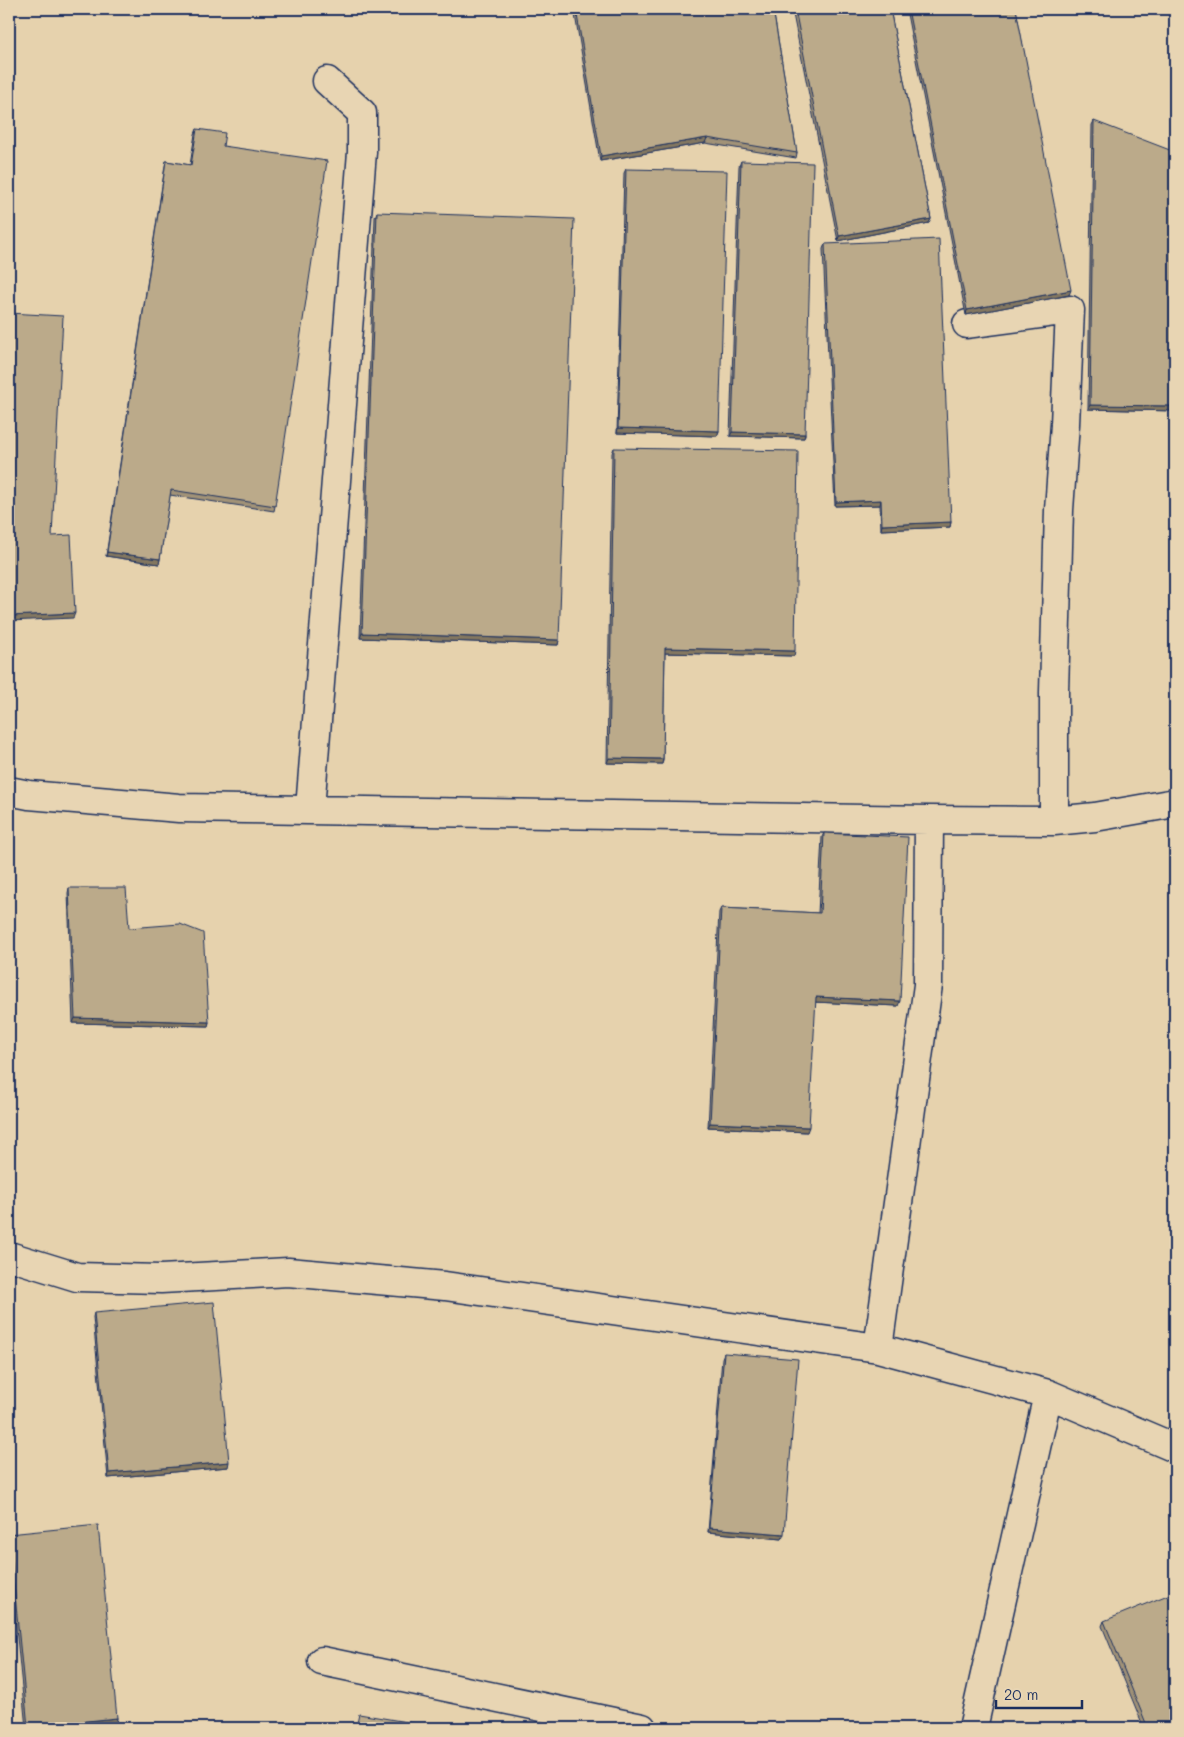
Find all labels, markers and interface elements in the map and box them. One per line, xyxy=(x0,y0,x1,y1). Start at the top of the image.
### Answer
scale bar xyxy=(996,1677,1083,1709)
text: 20 m xyxy=(1004,1684,1038,1704)

